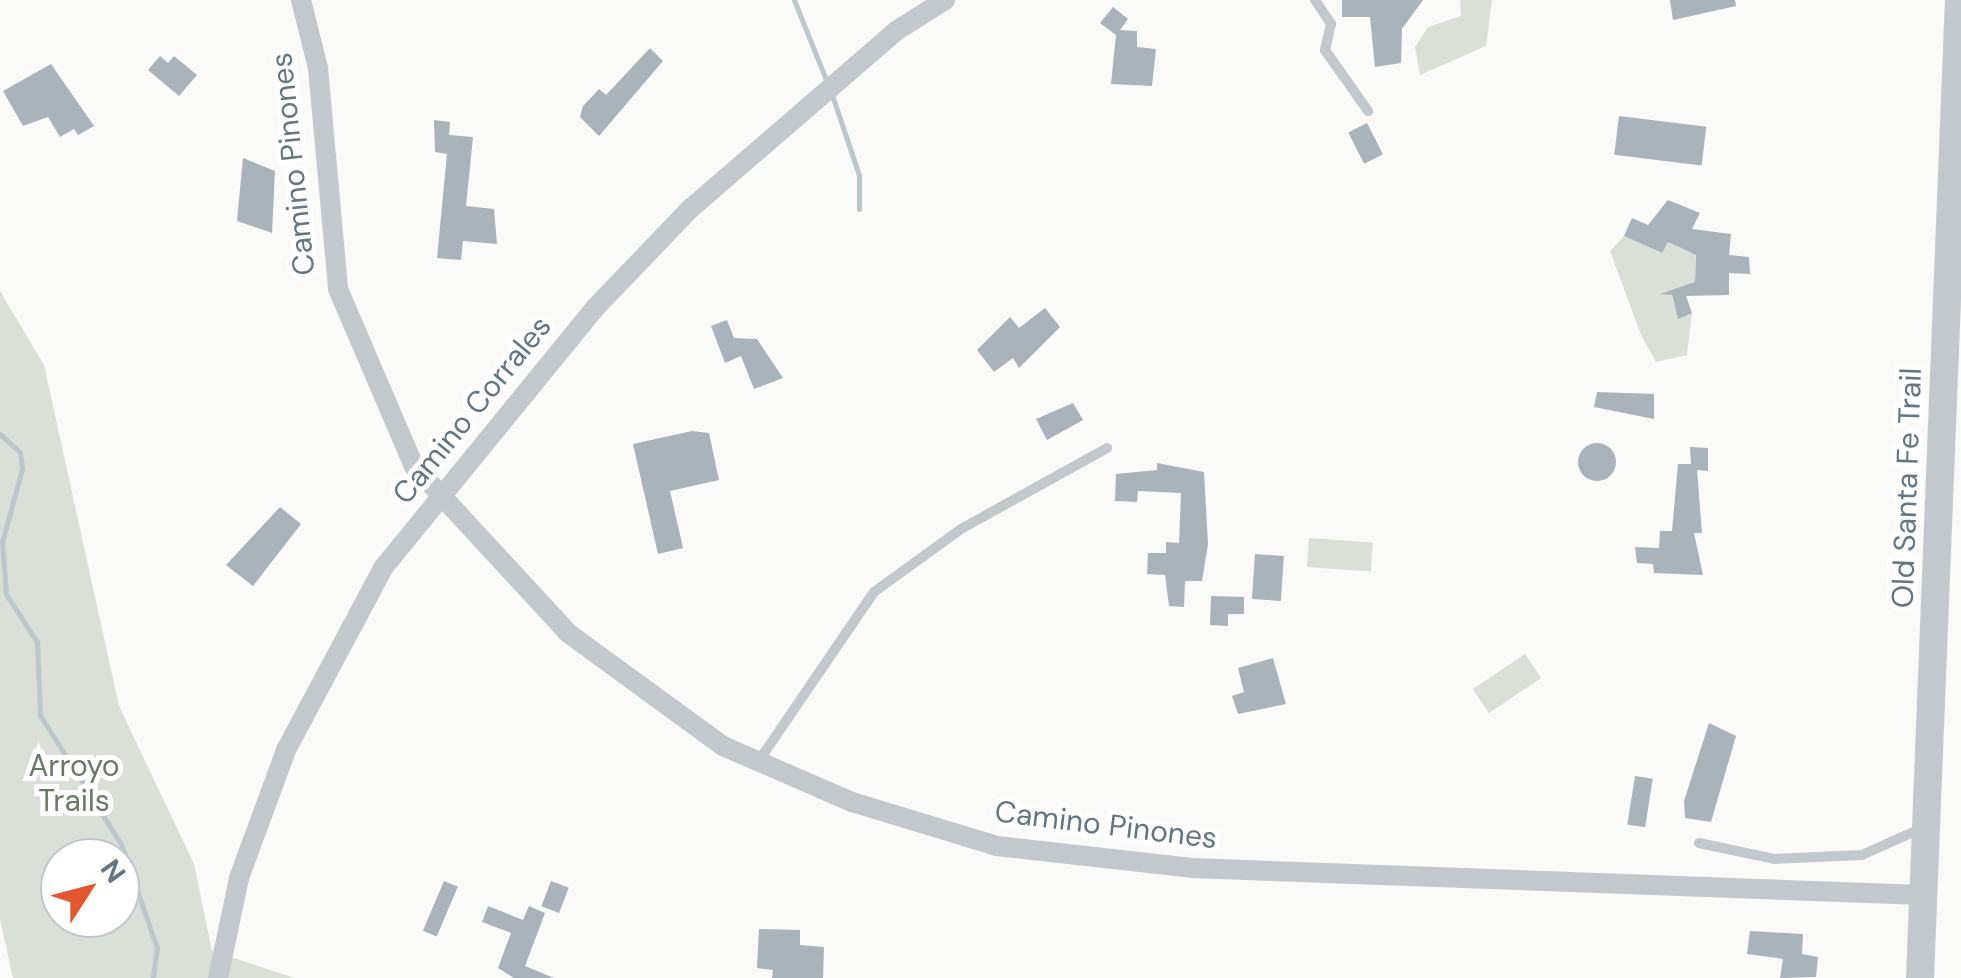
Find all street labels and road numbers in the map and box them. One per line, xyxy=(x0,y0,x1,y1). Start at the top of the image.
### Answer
street label: Camino Pinones xyxy=(263,51,323,277)
street label: Camino Corrales xyxy=(385,309,559,511)
street label: Old Santa Fe Trail xyxy=(1885,367,1929,609)
street label: Camino Pinones xyxy=(993,794,1219,856)

